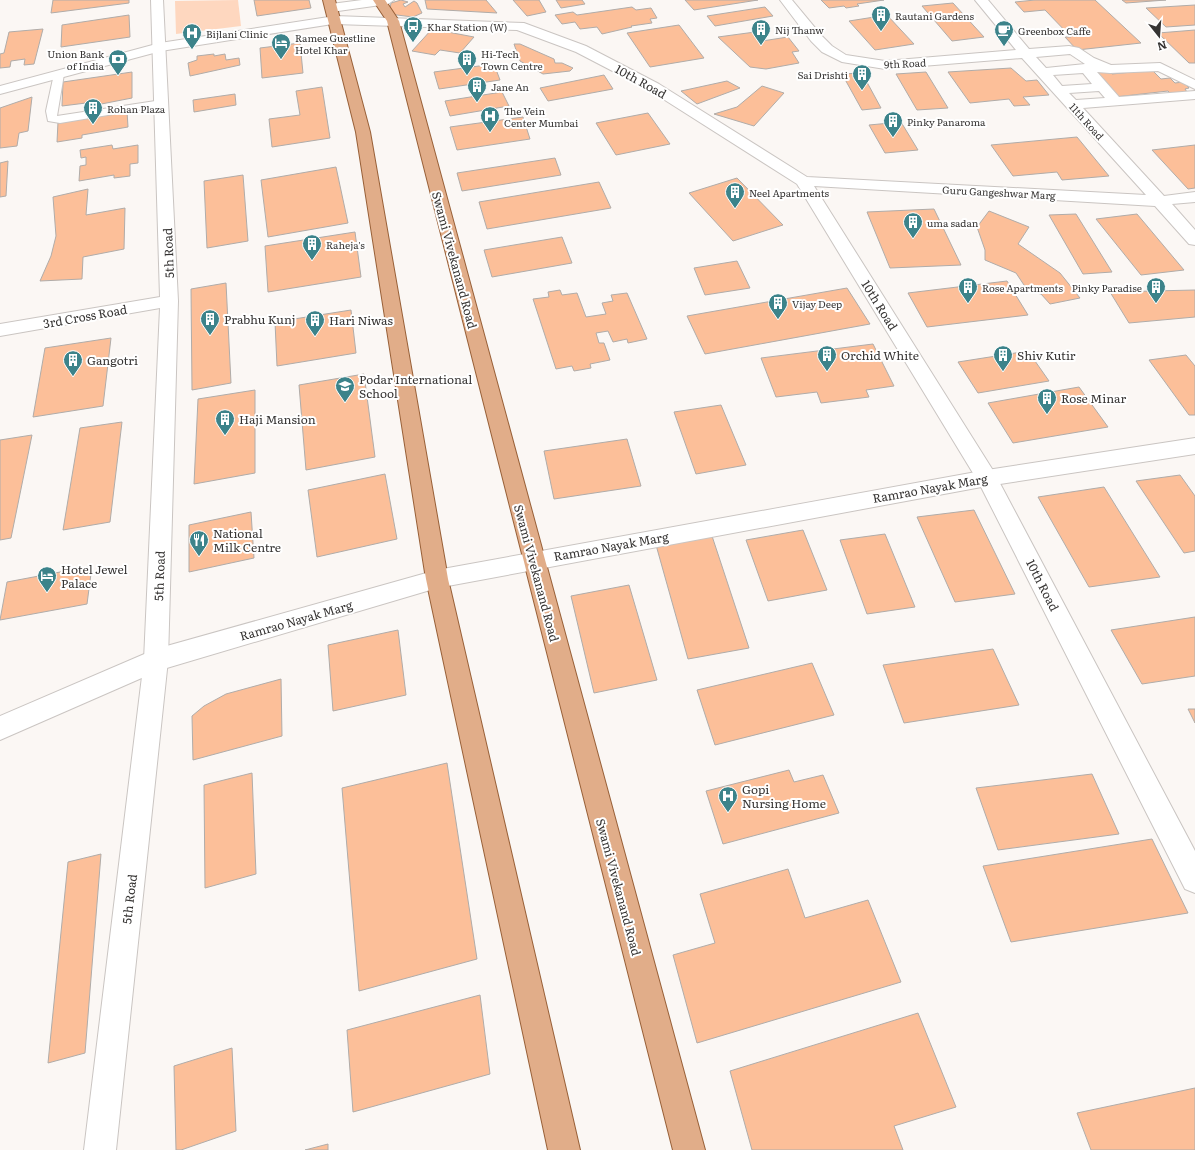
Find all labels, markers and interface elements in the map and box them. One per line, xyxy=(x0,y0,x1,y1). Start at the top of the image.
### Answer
building icon: Rautani Gardens xyxy=(870,4,892,32)
place label: Rautani Gardens xyxy=(895,8,975,23)
bus stop icon: Khar Station (W) xyxy=(402,15,424,43)
north arrow xyxy=(1139,16,1179,56)
building icon: Nij Thanw xyxy=(750,18,772,46)
place label: Khar Station (W) xyxy=(427,19,507,34)
cafe icon: Greenbox Caffe xyxy=(993,19,1015,47)
hospital icon: Bijlani Clinic xyxy=(181,22,203,50)
place label: Nij Thanw xyxy=(775,22,824,37)
place label: Greenbox Caffe xyxy=(1018,23,1091,38)
place label: Bijlani Clinic xyxy=(206,26,268,41)
place label: Ramee Guestline Hotel Khar xyxy=(295,30,375,57)
hotel icon: Ramee Guestline Hotel Khar xyxy=(270,32,292,60)
text: N xyxy=(1155,38,1169,56)
place label: Union Bank of India xyxy=(47,46,105,73)
place label: Hi-Tech Town Centre xyxy=(481,46,543,73)
bank icon: Union Bank of India xyxy=(107,48,129,76)
building icon: Hi-Tech Town Centre xyxy=(456,48,478,76)
street label: 9th Road xyxy=(884,54,926,72)
street label: 10th Road xyxy=(612,60,670,103)
building icon: Sai Drishti xyxy=(851,63,873,91)
place label: Sai Drishti xyxy=(797,67,849,82)
building icon: Jane An xyxy=(466,75,488,103)
place label: Jane An xyxy=(491,79,529,94)
building icon: Rohan Plaza xyxy=(82,97,104,125)
street label: 11th Road xyxy=(1066,99,1108,143)
place label: Rohan Plaza xyxy=(107,101,166,116)
place label: The Vein Center Mumbai xyxy=(504,103,579,130)
hospital icon: The Vein Center Mumbai xyxy=(479,105,501,133)
building icon: Pinky Panaroma xyxy=(882,110,904,138)
place label: Pinky Panaroma xyxy=(907,114,986,129)
building icon: Neel Apartments xyxy=(724,181,746,209)
street label: Guru Gangeshwar Marg xyxy=(942,182,1056,202)
place label: Neel Apartments xyxy=(749,185,829,200)
street label: Swami Vivekanand Road xyxy=(428,189,482,331)
building icon: uma sadan xyxy=(902,211,924,239)
place label: uma sadan xyxy=(927,215,979,230)
street label: 5th Road xyxy=(158,227,178,279)
building icon: Raheja's xyxy=(301,233,323,261)
place label: Raheja's xyxy=(326,237,365,252)
street label: 10th Road xyxy=(857,276,903,334)
building icon: Rose Apartments xyxy=(957,276,979,304)
building icon: Pinky Paradise xyxy=(1145,276,1167,304)
place label: Rose Apartments xyxy=(982,280,1063,295)
place label: Pinky Paradise xyxy=(1072,280,1142,295)
building icon: Vijay Deep xyxy=(767,292,789,320)
place label: Vijay Deep xyxy=(792,296,842,311)
street label: 3rd Cross Road xyxy=(42,300,129,332)
building icon: Prabhu Kunj xyxy=(199,308,221,336)
building icon: Hari Niwas xyxy=(304,309,326,337)
place label: Prabhu Kunj xyxy=(224,310,295,328)
place label: Hari Niwas xyxy=(329,311,393,329)
building icon: Orchid White xyxy=(816,344,838,372)
building icon: Shiv Kutir xyxy=(992,344,1014,372)
place label: Orchid White xyxy=(841,346,919,364)
place label: Shiv Kutir xyxy=(1017,346,1076,364)
building icon: Gangotri xyxy=(62,349,84,377)
place label: Gangotri xyxy=(87,351,138,369)
place label: Podar International School xyxy=(359,370,472,402)
school or university icon: Podar International School xyxy=(334,375,356,403)
building icon: Rose Minar xyxy=(1036,387,1058,415)
place label: Rose Minar xyxy=(1061,389,1126,407)
building icon: Haji Mansion xyxy=(214,408,236,436)
place label: Haji Mansion xyxy=(239,410,316,428)
street label: Ramrao Nayak Marg xyxy=(871,469,989,507)
street label: Swami Vivekanand Road xyxy=(510,502,564,644)
place label: National Milk Centre xyxy=(213,524,281,556)
street label: Ramrao Nayak Marg xyxy=(552,527,670,565)
restaurant icon: National Milk Centre xyxy=(188,529,210,557)
street label: 5th Road xyxy=(149,550,169,602)
street label: 10th Road xyxy=(1022,556,1064,615)
place label: Hotel Jewel Palace xyxy=(61,560,128,592)
hotel icon: Hotel Jewel Palace xyxy=(36,565,58,593)
street label: Ramrao Nayak Marg xyxy=(238,595,355,645)
place label: Gopi Nursing Home xyxy=(742,780,826,812)
hospital icon: Gopi Nursing Home xyxy=(717,785,739,813)
street label: Swami Vivekanand Road xyxy=(592,816,646,958)
street label: 5th Road xyxy=(117,872,141,925)

